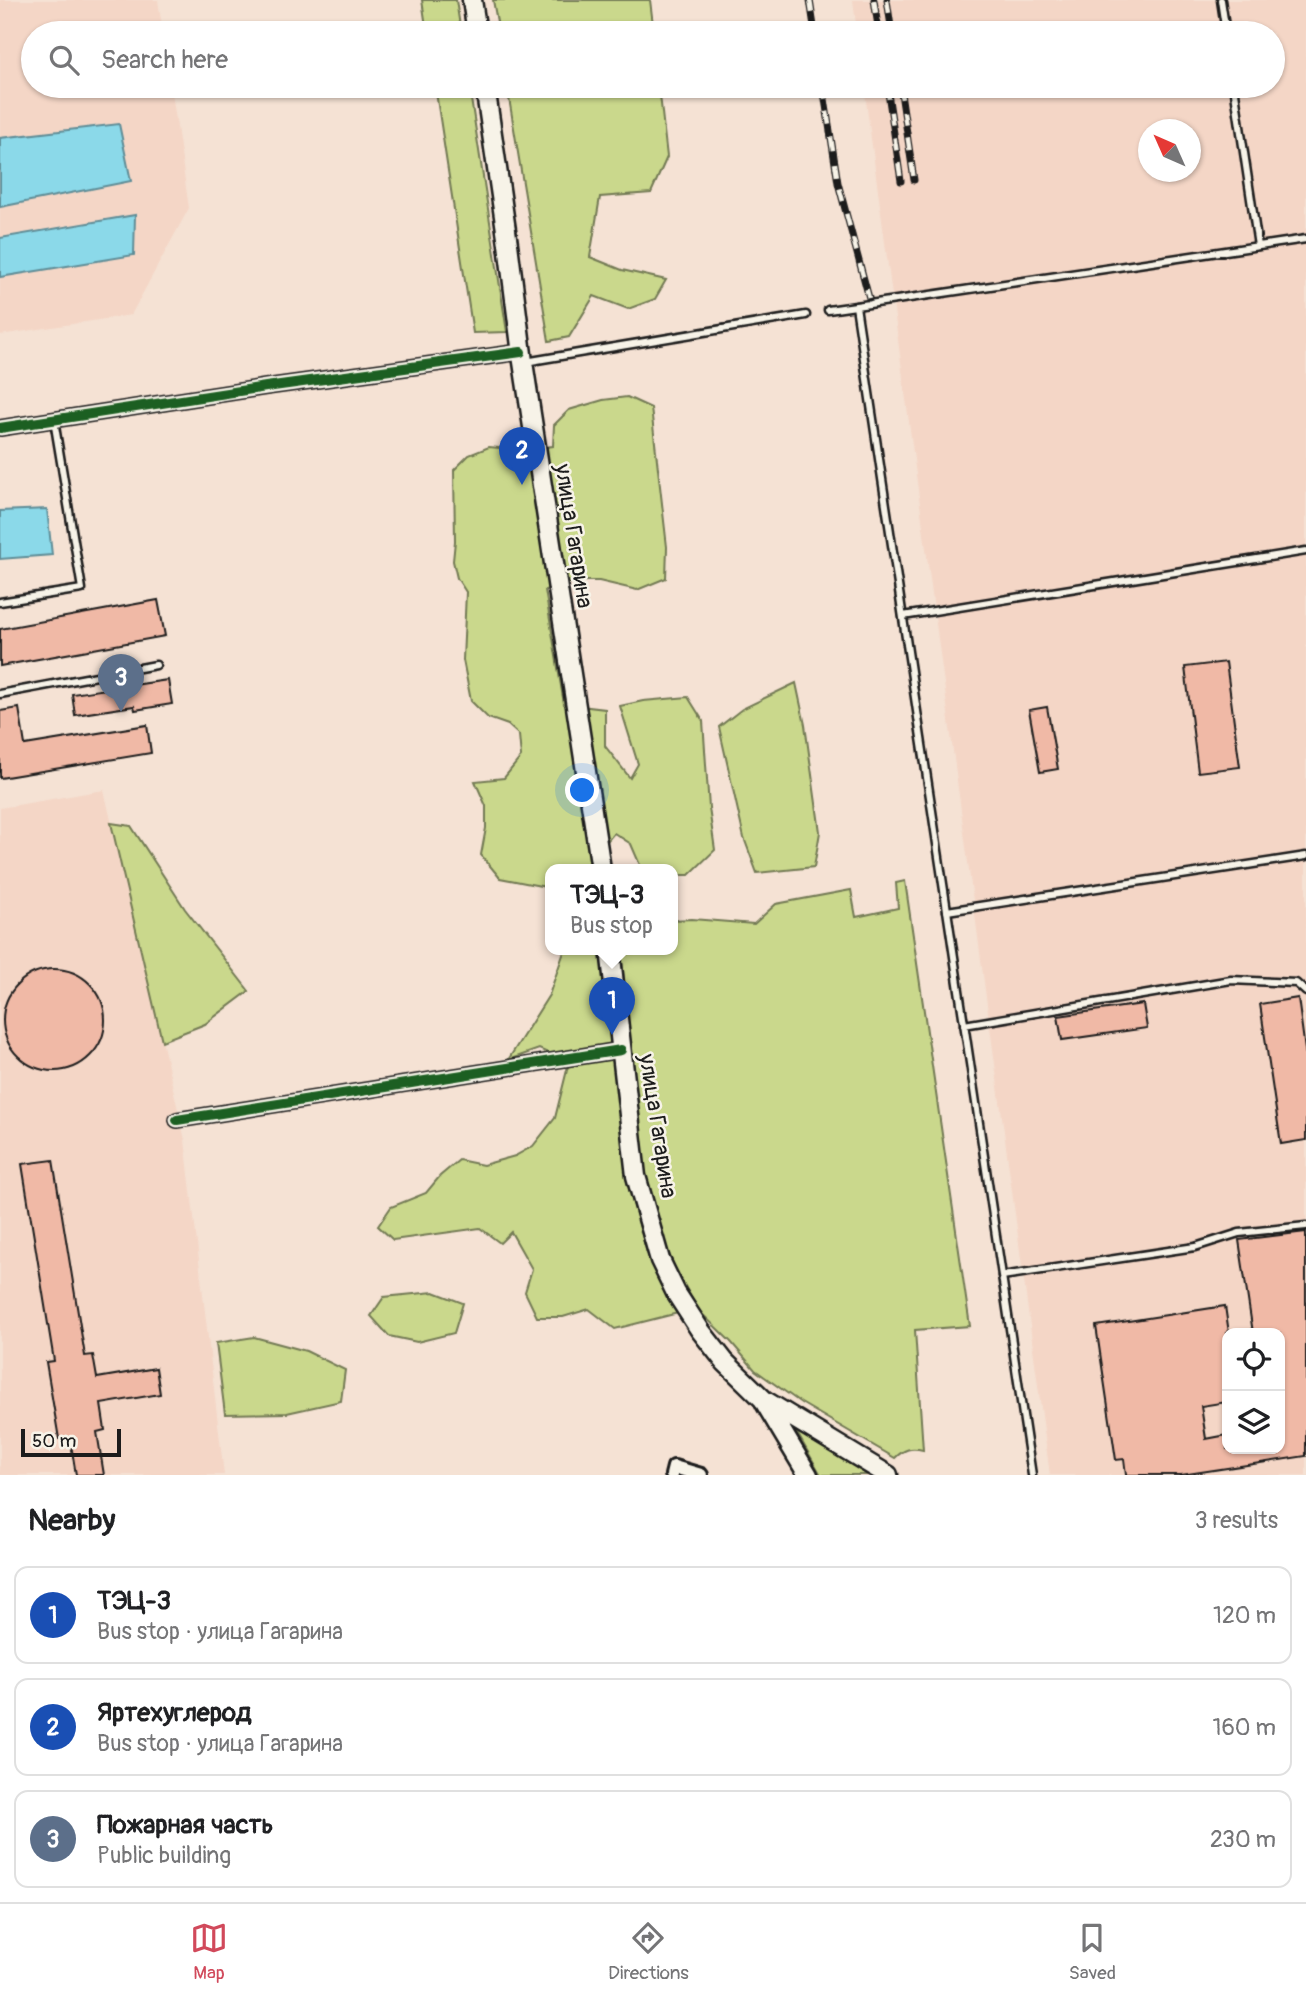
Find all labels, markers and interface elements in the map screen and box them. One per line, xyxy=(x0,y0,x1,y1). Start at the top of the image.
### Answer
search box xyxy=(21,21,1285,98)
icon: search xyxy=(45,41,83,79)
text: Search here xyxy=(101,44,228,76)
north arrow xyxy=(1138,119,1201,182)
pin: 2 xyxy=(499,427,545,485)
street label: улица Гагарина xyxy=(548,461,600,610)
pin: 3 xyxy=(98,654,144,712)
your location xyxy=(565,773,599,807)
popup xyxy=(545,864,678,955)
text: ТЭЦ-3 xyxy=(570,879,644,911)
text: Bus stop xyxy=(570,911,653,940)
pin: 1 xyxy=(589,977,635,1035)
street label: улица Гагарина xyxy=(632,1051,684,1200)
map controls xyxy=(1222,1328,1285,1454)
button: locate xyxy=(1222,1328,1285,1391)
button: layers xyxy=(1222,1391,1285,1454)
scale bar xyxy=(21,1426,121,1458)
text: 50 m xyxy=(32,1429,76,1453)
text: Nearby xyxy=(28,1502,115,1539)
text: 3 results xyxy=(1195,1506,1278,1535)
text: ТЭЦ-3 xyxy=(97,1585,171,1617)
text: 1 xyxy=(49,1601,58,1630)
text: 120 m xyxy=(1213,1601,1276,1630)
text: Bus stop · улица Гагарина xyxy=(97,1617,343,1646)
text: Яртехуглерод xyxy=(97,1697,251,1729)
text: 2 xyxy=(47,1713,59,1742)
text: 160 m xyxy=(1212,1713,1276,1742)
text: Bus stop · улица Гагарина xyxy=(97,1729,343,1758)
text: Пожарная часть xyxy=(97,1809,273,1841)
text: 3 xyxy=(47,1825,59,1854)
text: 230 m xyxy=(1210,1825,1276,1854)
text: Public building xyxy=(97,1841,231,1870)
tab: Map xyxy=(190,1919,228,1985)
tab: Directions xyxy=(608,1919,689,1985)
tab: Saved xyxy=(1069,1919,1116,1985)

